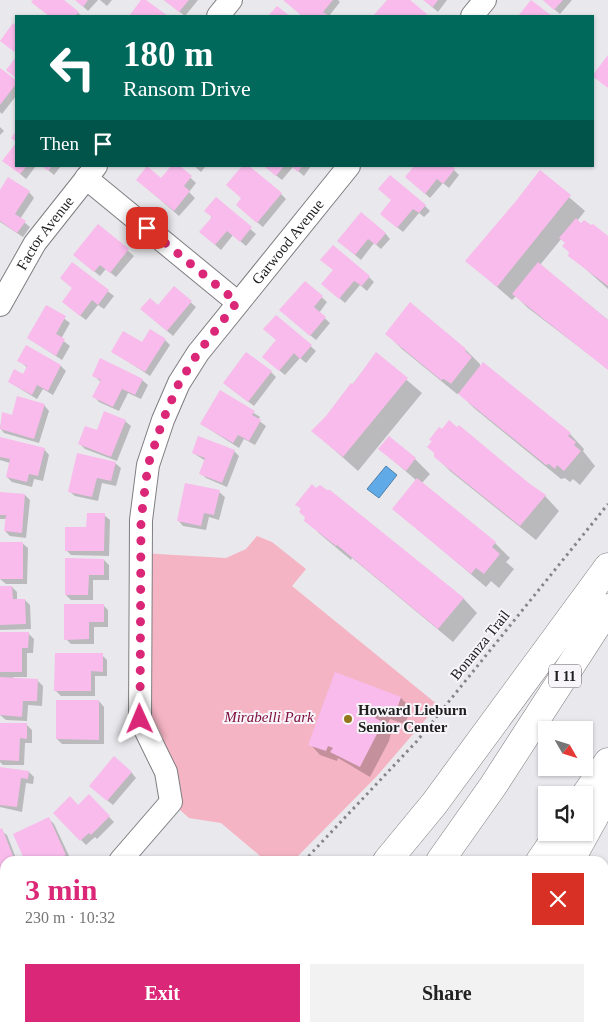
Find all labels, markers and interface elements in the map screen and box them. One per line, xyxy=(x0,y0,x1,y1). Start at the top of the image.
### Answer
icon: left xyxy=(40,35,105,100)
text: 180 m xyxy=(123,35,213,74)
text: Ransom Drive xyxy=(123,76,251,101)
icon: arrive xyxy=(89,130,117,158)
text: Then xyxy=(40,133,79,154)
street label: Factor Avenue xyxy=(13,193,77,273)
street label: Garwood Avenue xyxy=(249,196,327,287)
pin xyxy=(126,207,168,249)
icon: arrive xyxy=(133,214,161,242)
street label: Bonanza Trail xyxy=(447,607,513,683)
road number: I 11 xyxy=(549,664,581,688)
position arrow xyxy=(113,692,165,744)
place label: Howard Lieburn Senior Center xyxy=(358,702,467,735)
park label: Mirabelli Park xyxy=(223,709,314,725)
marker: Howard Lieburn Senior Center xyxy=(342,713,354,725)
north arrow xyxy=(538,721,592,776)
map controls xyxy=(538,721,593,841)
button: sound xyxy=(538,786,593,841)
text: 3 min xyxy=(25,873,98,906)
button: close xyxy=(532,873,584,925)
text: 230 m · 10:32 xyxy=(25,909,115,926)
button: Exit xyxy=(25,964,300,1022)
button: Share xyxy=(310,964,584,1022)

